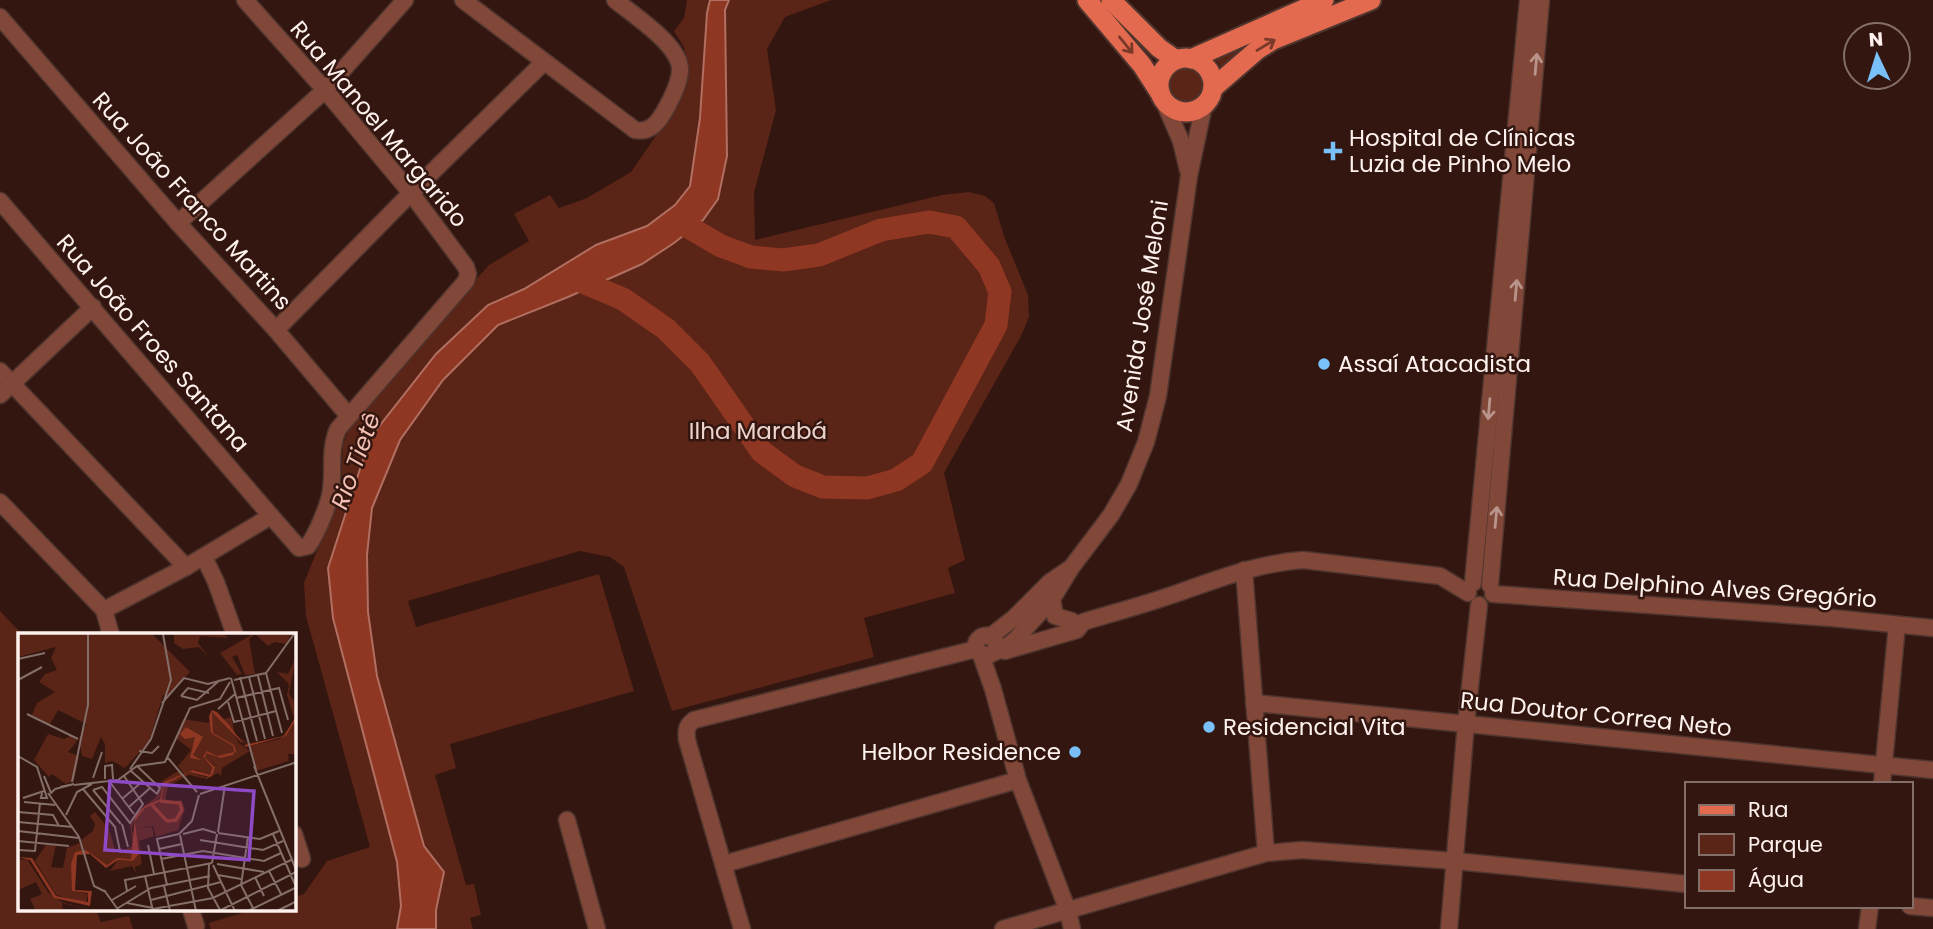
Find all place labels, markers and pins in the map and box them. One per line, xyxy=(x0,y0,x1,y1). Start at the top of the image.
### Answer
place label: Hospital de Clínicas Luzia de Pinho Melo xyxy=(1349,122,1575,180)
marker: Hospital de Clínicas Luzia de Pinho Melo xyxy=(1323,141,1343,161)
place label: Assaí Atacadista xyxy=(1338,348,1531,380)
marker: Assaí Atacadista xyxy=(1316,356,1332,372)
place label: Residencial Vita xyxy=(1223,711,1406,743)
marker: Residencial Vita xyxy=(1201,719,1217,735)
place label: Helbor Residence xyxy=(862,736,1061,768)
marker: Helbor Residence xyxy=(1067,744,1083,760)

